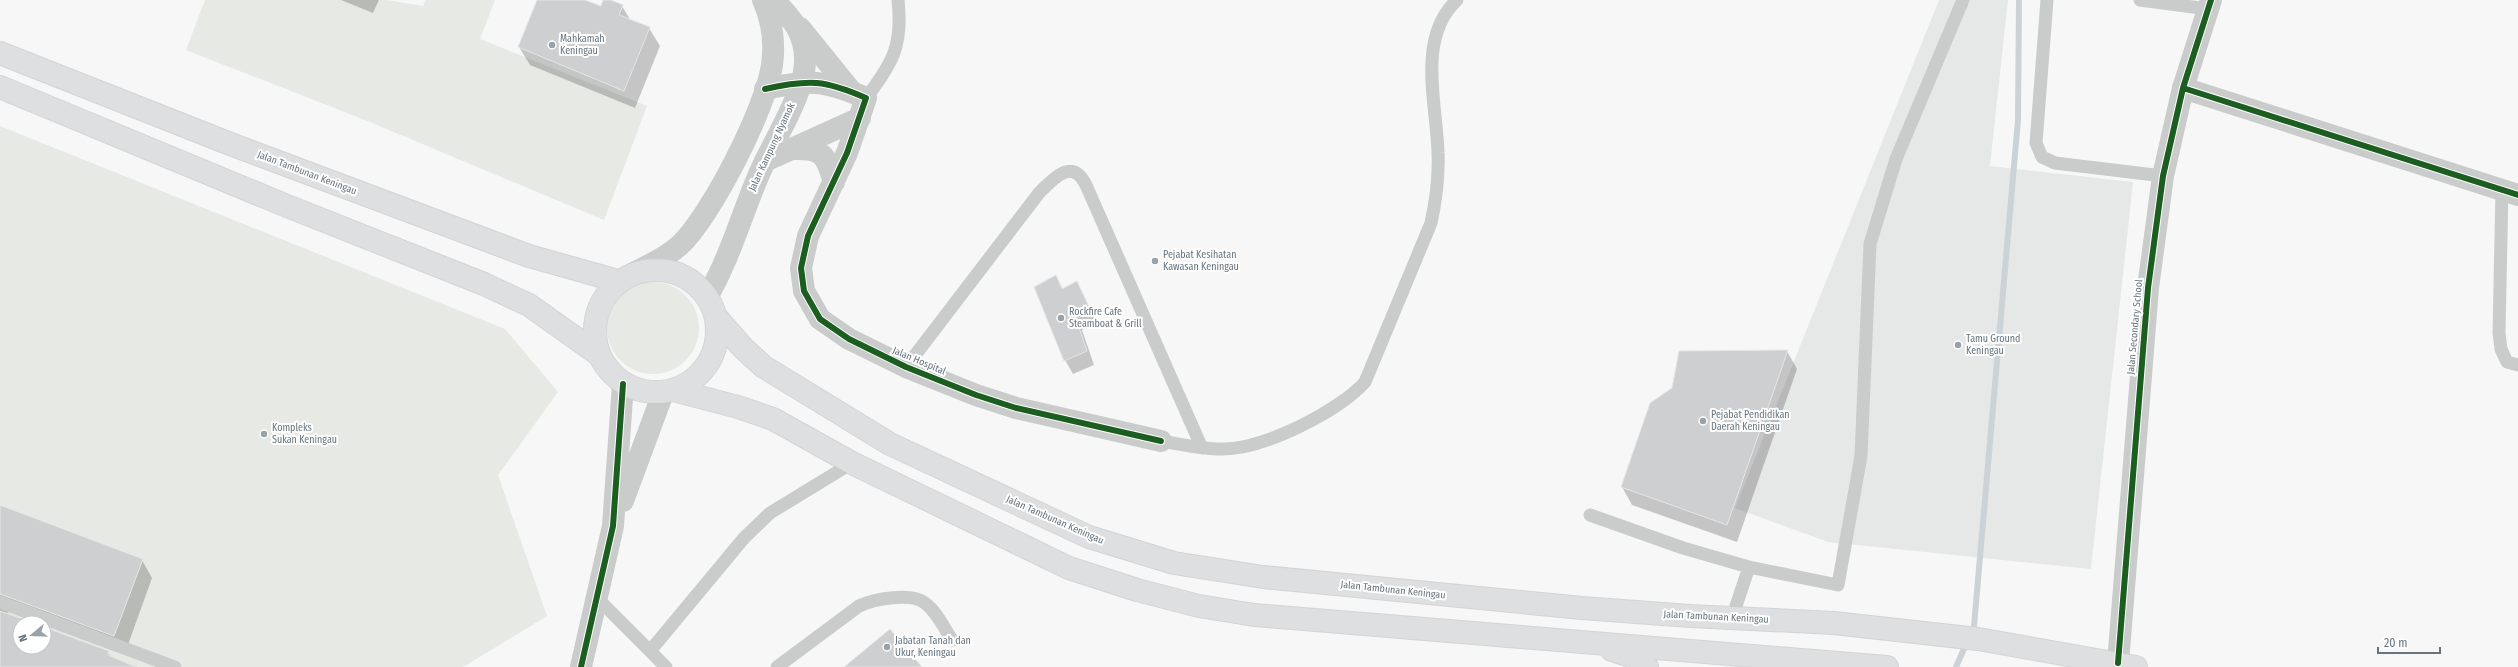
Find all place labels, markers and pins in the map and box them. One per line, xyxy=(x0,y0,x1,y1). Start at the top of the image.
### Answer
place label: Mahkamah Keningau xyxy=(560,33,605,57)
marker: Mahkamah Keningau xyxy=(547,40,557,50)
place label: Pejabat Kesihatan Kawasan Keningau xyxy=(1163,249,1239,273)
marker: Pejabat Kesihatan Kawasan Keningau xyxy=(1150,256,1160,266)
place label: Rockfire Cafe Steamboat & Grill xyxy=(1069,306,1142,330)
marker: Rockfire Cafe Steamboat & Grill xyxy=(1056,313,1066,323)
place label: Tamu Ground Keningau xyxy=(1966,333,2020,357)
marker: Tamu Ground Keningau xyxy=(1953,340,1963,350)
place label: Pejabat Pendidikan Daerah Keningau xyxy=(1711,409,1790,433)
marker: Pejabat Pendidikan Daerah Keningau xyxy=(1698,416,1708,426)
place label: Kompleks Sukan Keningau xyxy=(272,422,337,446)
marker: Kompleks Sukan Keningau xyxy=(259,429,269,439)
place label: Jabatan Tanah dan Ukur, Keningau xyxy=(895,635,971,659)
marker: Jabatan Tanah dan Ukur, Keningau xyxy=(882,642,892,652)

